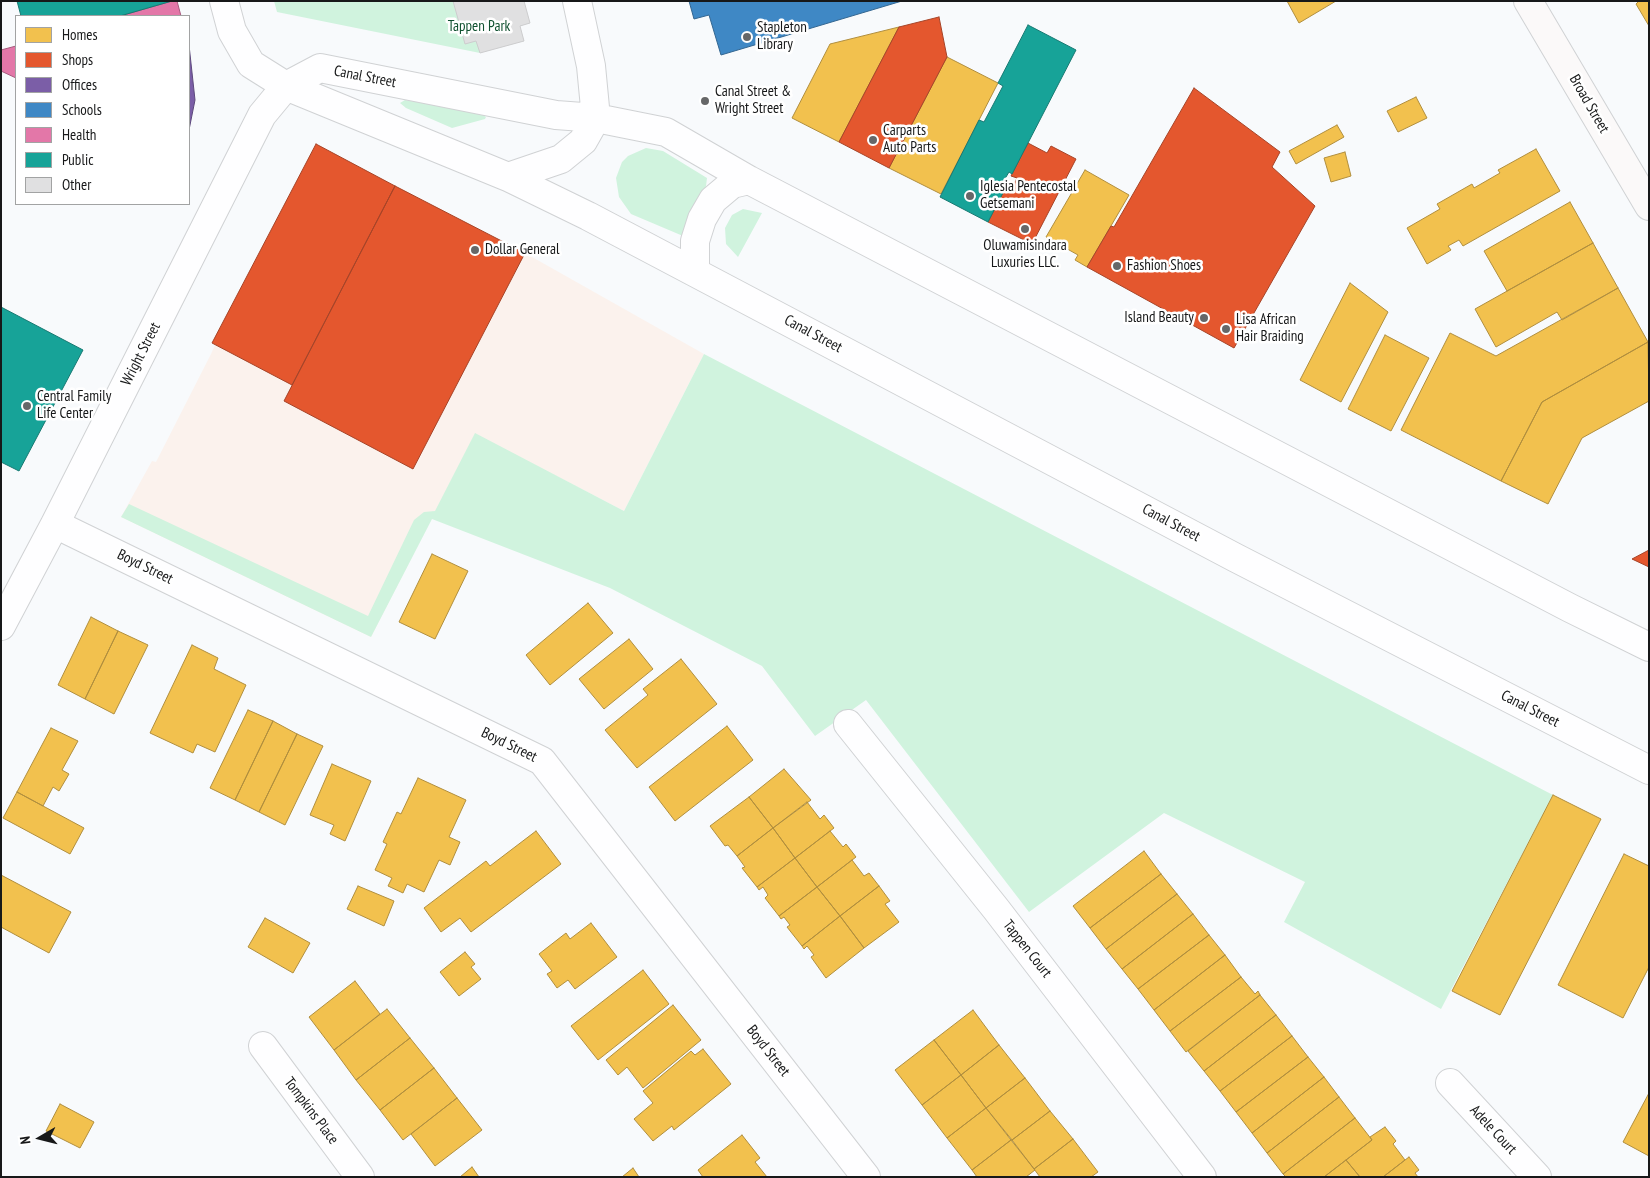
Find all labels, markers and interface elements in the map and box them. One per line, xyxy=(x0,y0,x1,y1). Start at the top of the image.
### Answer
legend xyxy=(15,15,190,205)
park label: Tappen Park xyxy=(448,18,510,36)
place label: Stapleton Library xyxy=(757,19,807,54)
text: Homes xyxy=(62,25,98,44)
marker: Stapleton Library xyxy=(741,31,753,43)
text: Shops xyxy=(62,50,93,69)
street label: Canal Street xyxy=(332,62,398,92)
street label: Broad Street xyxy=(1565,72,1613,136)
text: Offices xyxy=(62,75,97,94)
place label: Canal Street & Wright Street xyxy=(715,83,791,118)
marker: Canal Street & Wright Street xyxy=(699,95,711,107)
text: Schools xyxy=(62,100,102,119)
place label: Carparts Auto Parts xyxy=(883,122,936,157)
text: Health xyxy=(62,125,96,144)
marker: Carparts Auto Parts xyxy=(867,134,879,146)
text: Public xyxy=(62,150,93,169)
text: Other xyxy=(62,175,91,194)
place label: Iglesia Pentecostal Getsemani xyxy=(980,178,1077,213)
marker: Iglesia Pentecostal Getsemani xyxy=(964,190,976,202)
marker: Oluwamisindara Luxuries LLC. xyxy=(1019,223,1031,235)
place label: Oluwamisindara Luxuries LLC. xyxy=(983,237,1067,272)
place label: Dollar General xyxy=(485,241,560,259)
marker: Dollar General xyxy=(469,244,481,256)
place label: Fashion Shoes xyxy=(1127,257,1201,275)
marker: Fashion Shoes xyxy=(1111,260,1123,272)
place label: Island Beauty xyxy=(1124,309,1194,327)
street label: Canal Street xyxy=(781,311,845,357)
place label: Lisa African Hair Braiding xyxy=(1236,311,1304,346)
marker: Island Beauty xyxy=(1198,312,1210,324)
street label: Wright Street xyxy=(117,319,165,389)
marker: Lisa African Hair Braiding xyxy=(1220,323,1232,335)
place label: Central Family Life Center xyxy=(37,388,111,423)
marker: Central Family Life Center xyxy=(21,400,33,412)
street label: Canal Street xyxy=(1139,500,1203,546)
street label: Boyd Street xyxy=(114,546,176,588)
street label: Canal Street xyxy=(1498,687,1562,731)
street label: Boyd Street xyxy=(478,724,540,766)
street label: Tappen Court xyxy=(999,916,1055,982)
street label: Boyd Street xyxy=(743,1022,793,1080)
street label: Tompkins Place xyxy=(280,1074,342,1148)
street label: Adele Court xyxy=(1466,1102,1520,1158)
north arrow xyxy=(15,1113,65,1163)
text: N xyxy=(16,1135,35,1145)

